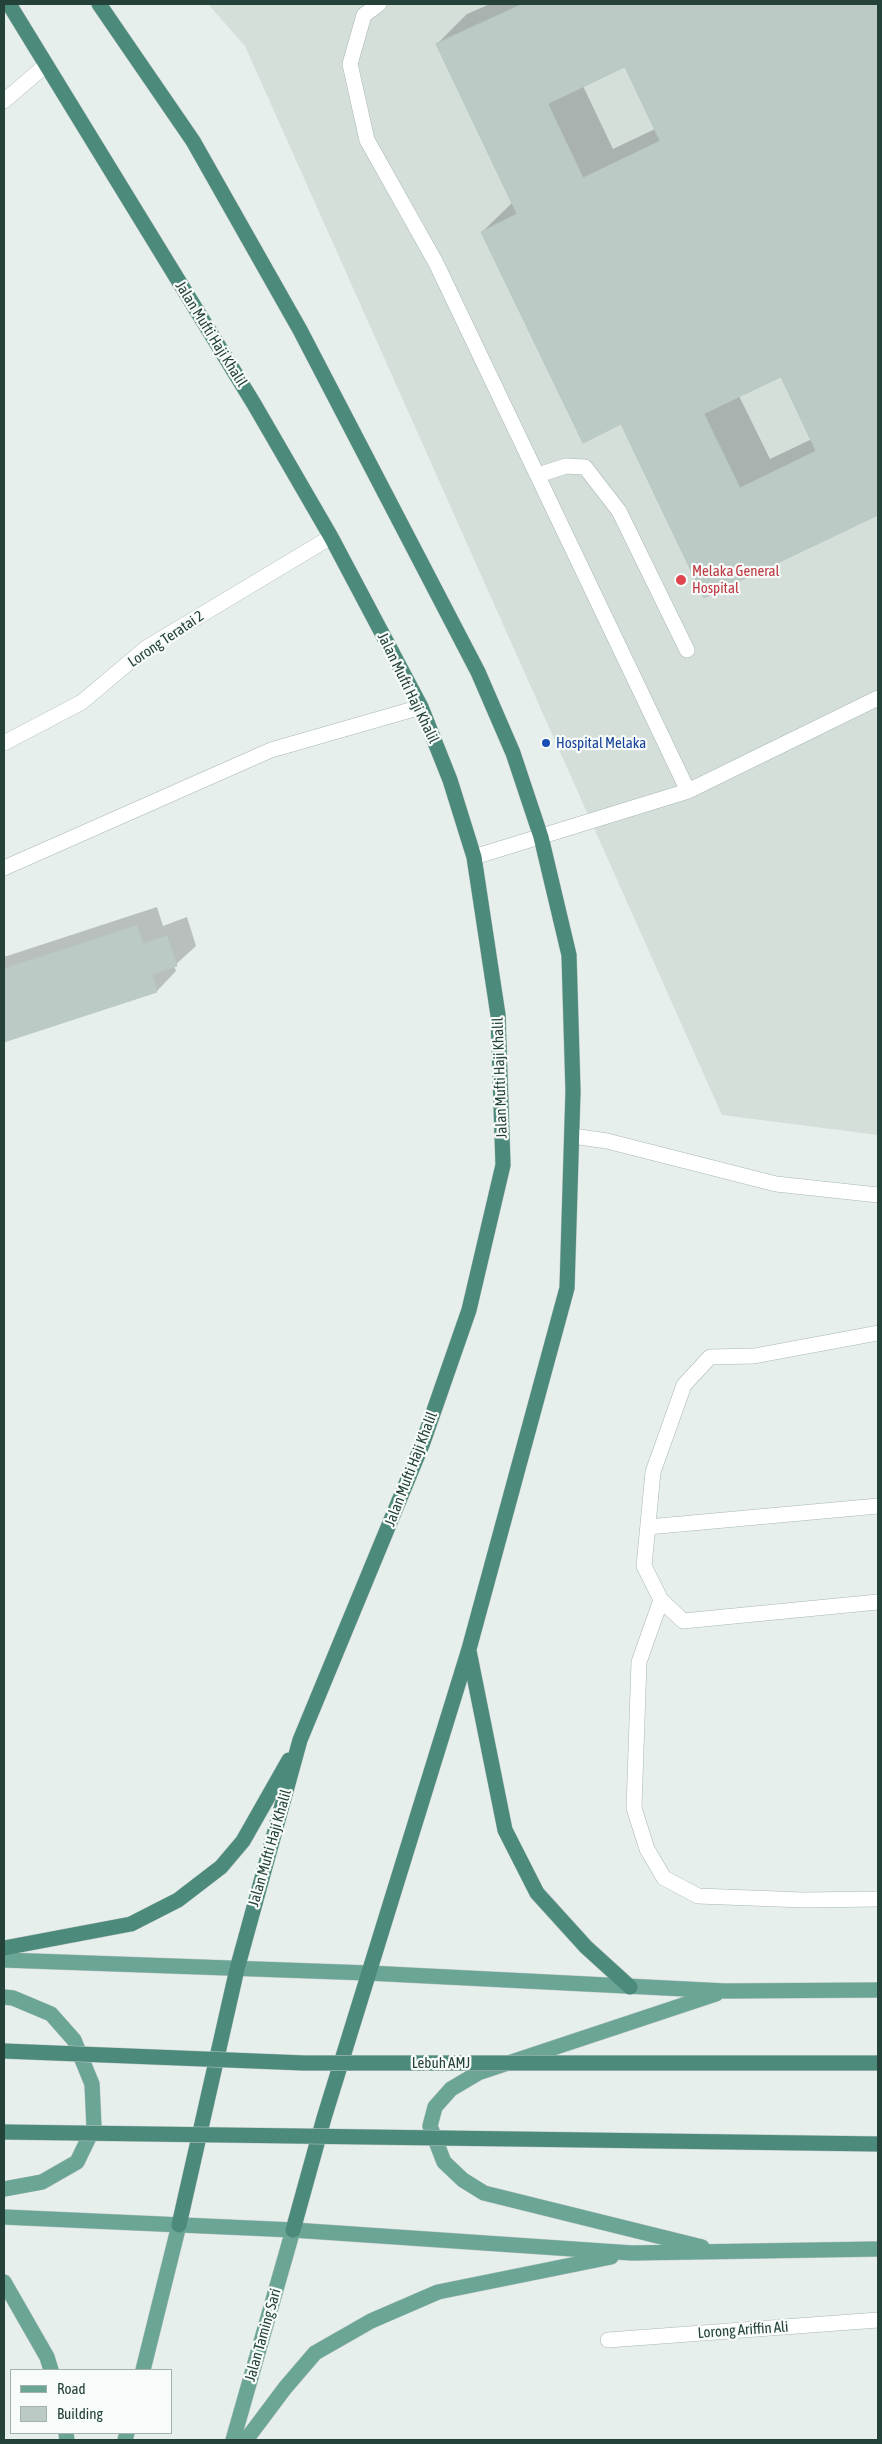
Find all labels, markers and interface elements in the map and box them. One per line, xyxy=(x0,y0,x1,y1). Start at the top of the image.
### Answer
street label: Jalan Mufti Haji Khalil xyxy=(171,278,251,390)
place label: Melaka General Hospital xyxy=(692,562,779,597)
marker: Melaka General Hospital xyxy=(674,573,688,587)
street label: Lorong Teratai 2 xyxy=(125,607,207,671)
street label: Jalan Mufti Haji Khalil xyxy=(373,630,443,746)
place label: Hospital Melaka xyxy=(556,734,646,752)
marker: Hospital Melaka xyxy=(540,737,552,749)
street label: Jalan Mufti Haji Khalil xyxy=(489,1017,511,1139)
street label: Jalan Mufti Haji Khalil xyxy=(381,1409,441,1529)
street label: Jalan Mufti Haji Khalil xyxy=(245,1787,295,1909)
street label: Lebuh AMJ xyxy=(412,2054,470,2072)
street label: Jalan Taming Sari xyxy=(241,2287,285,2383)
street label: Lorong Ariffin Ali xyxy=(697,2318,789,2342)
legend xyxy=(10,2369,172,2434)
text: Road xyxy=(57,2380,86,2397)
text: Building xyxy=(57,2405,103,2422)

